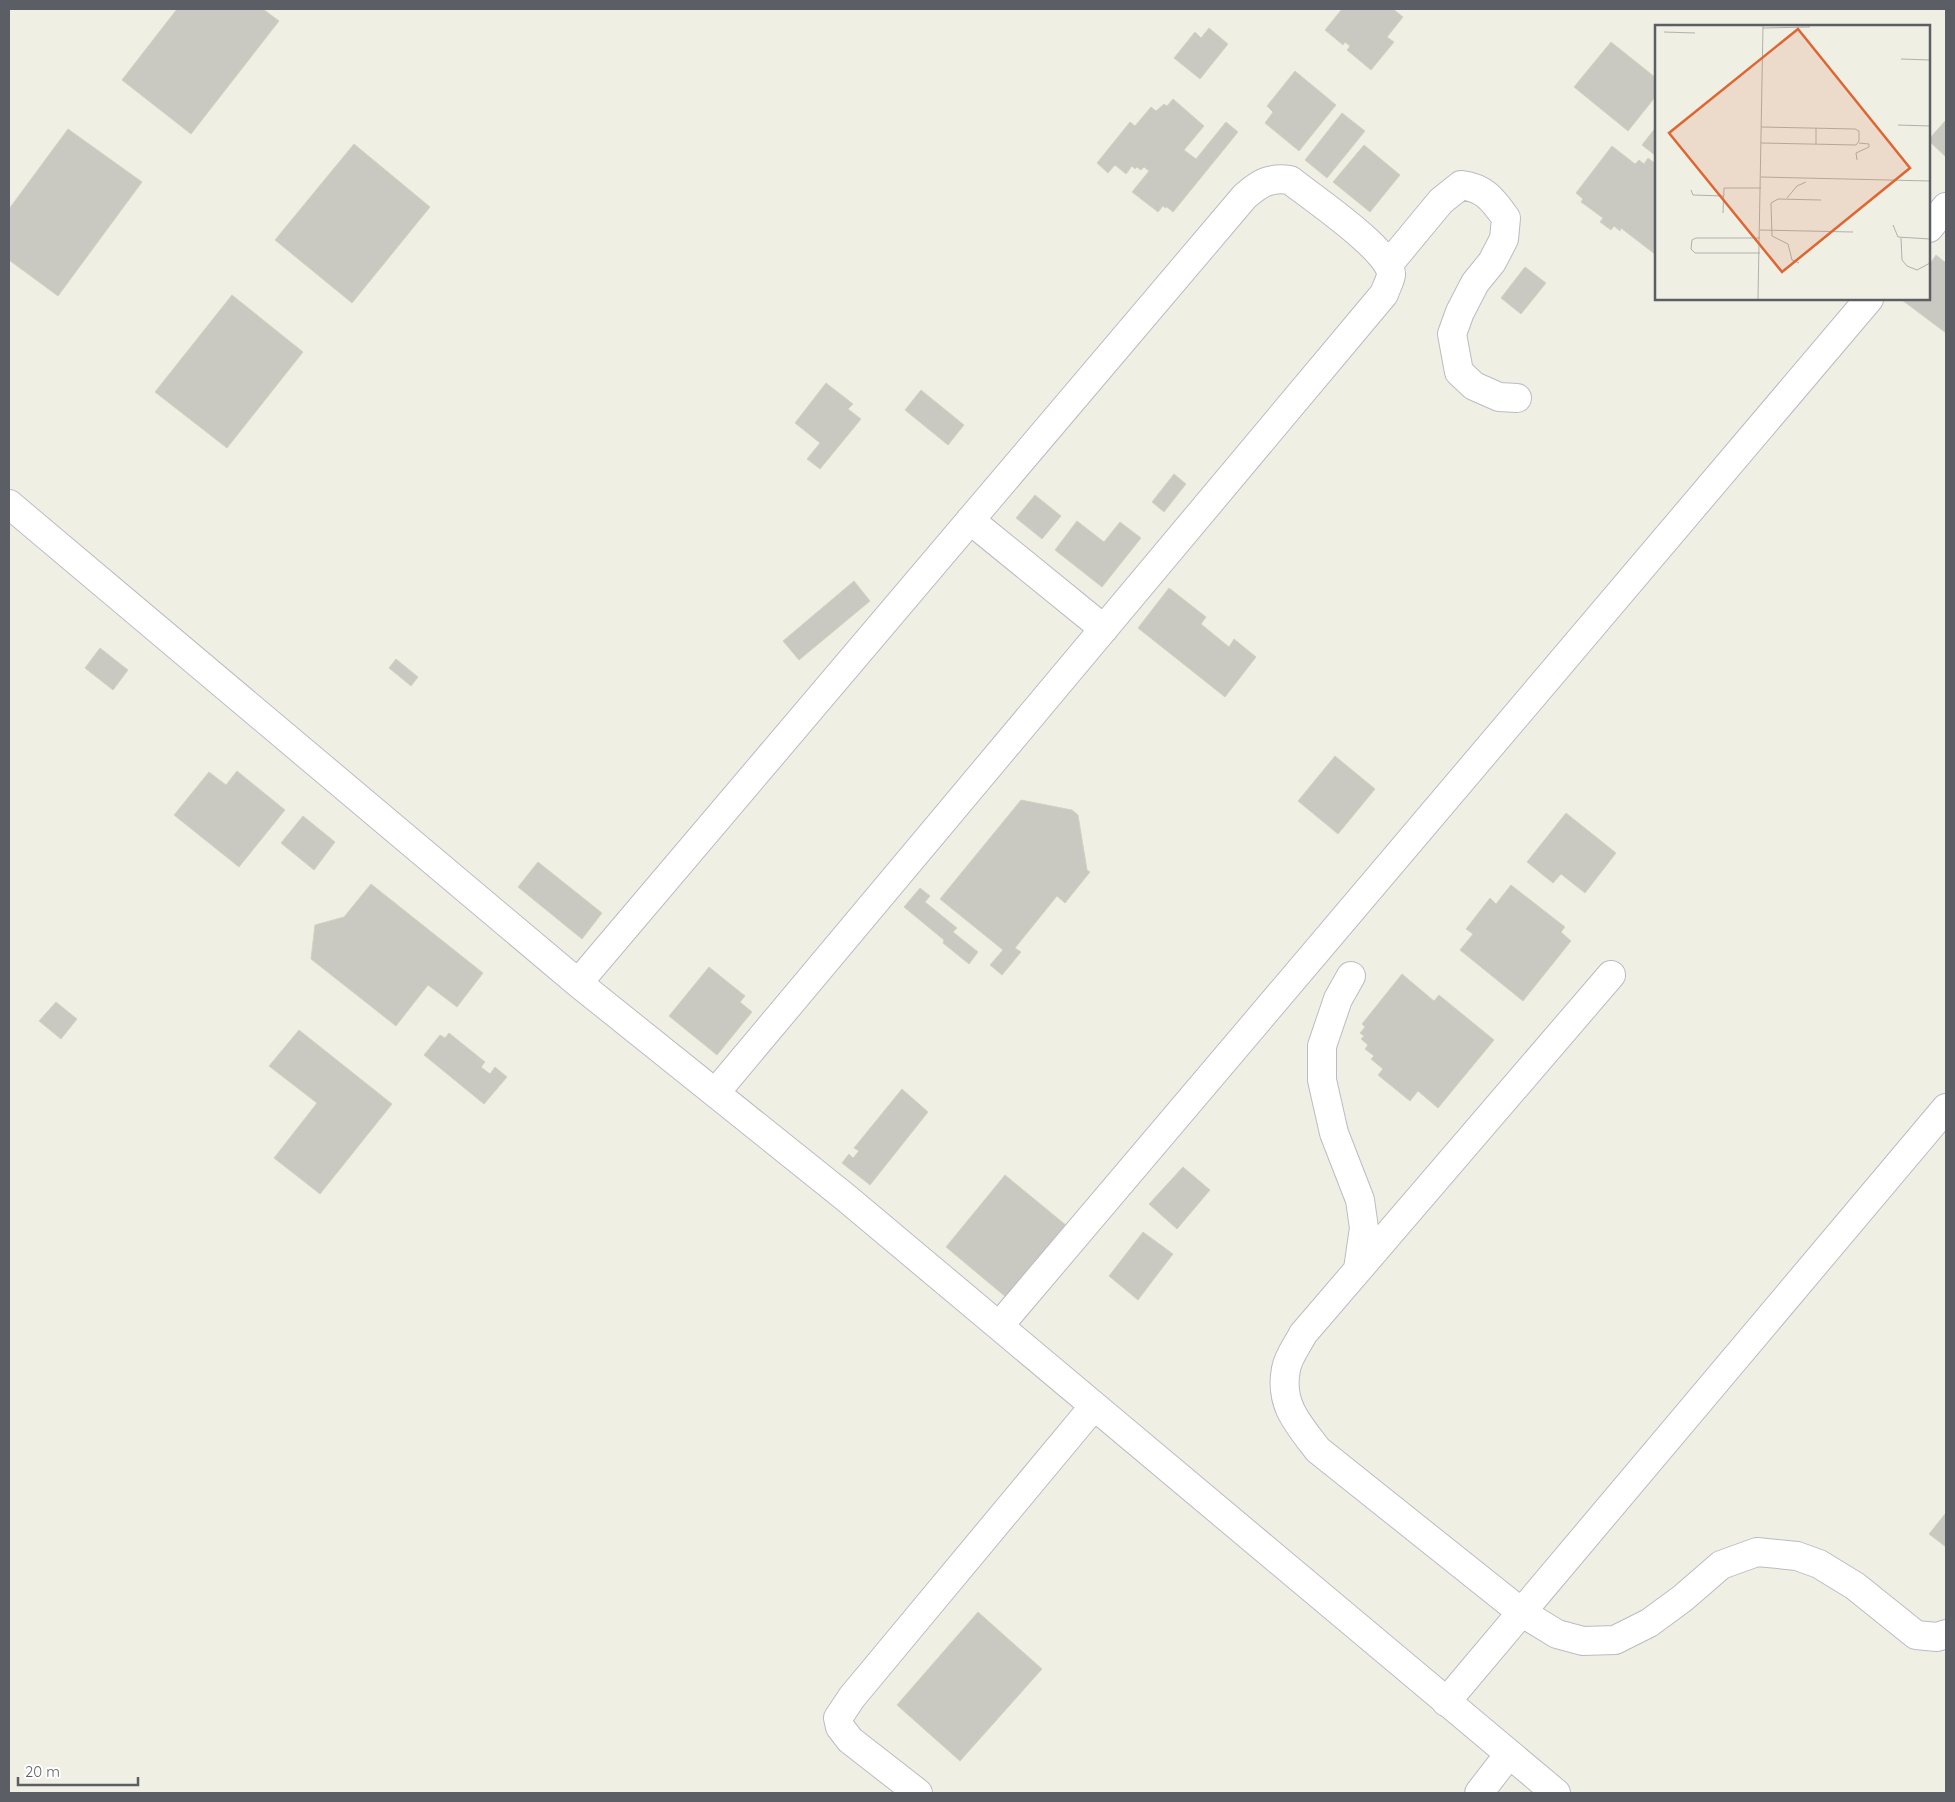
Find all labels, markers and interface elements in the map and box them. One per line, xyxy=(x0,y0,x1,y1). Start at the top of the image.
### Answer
inset map xyxy=(1655,25,1930,300)
scale bar xyxy=(18,1754,138,1786)
text: 20 m xyxy=(25,1762,60,1781)

